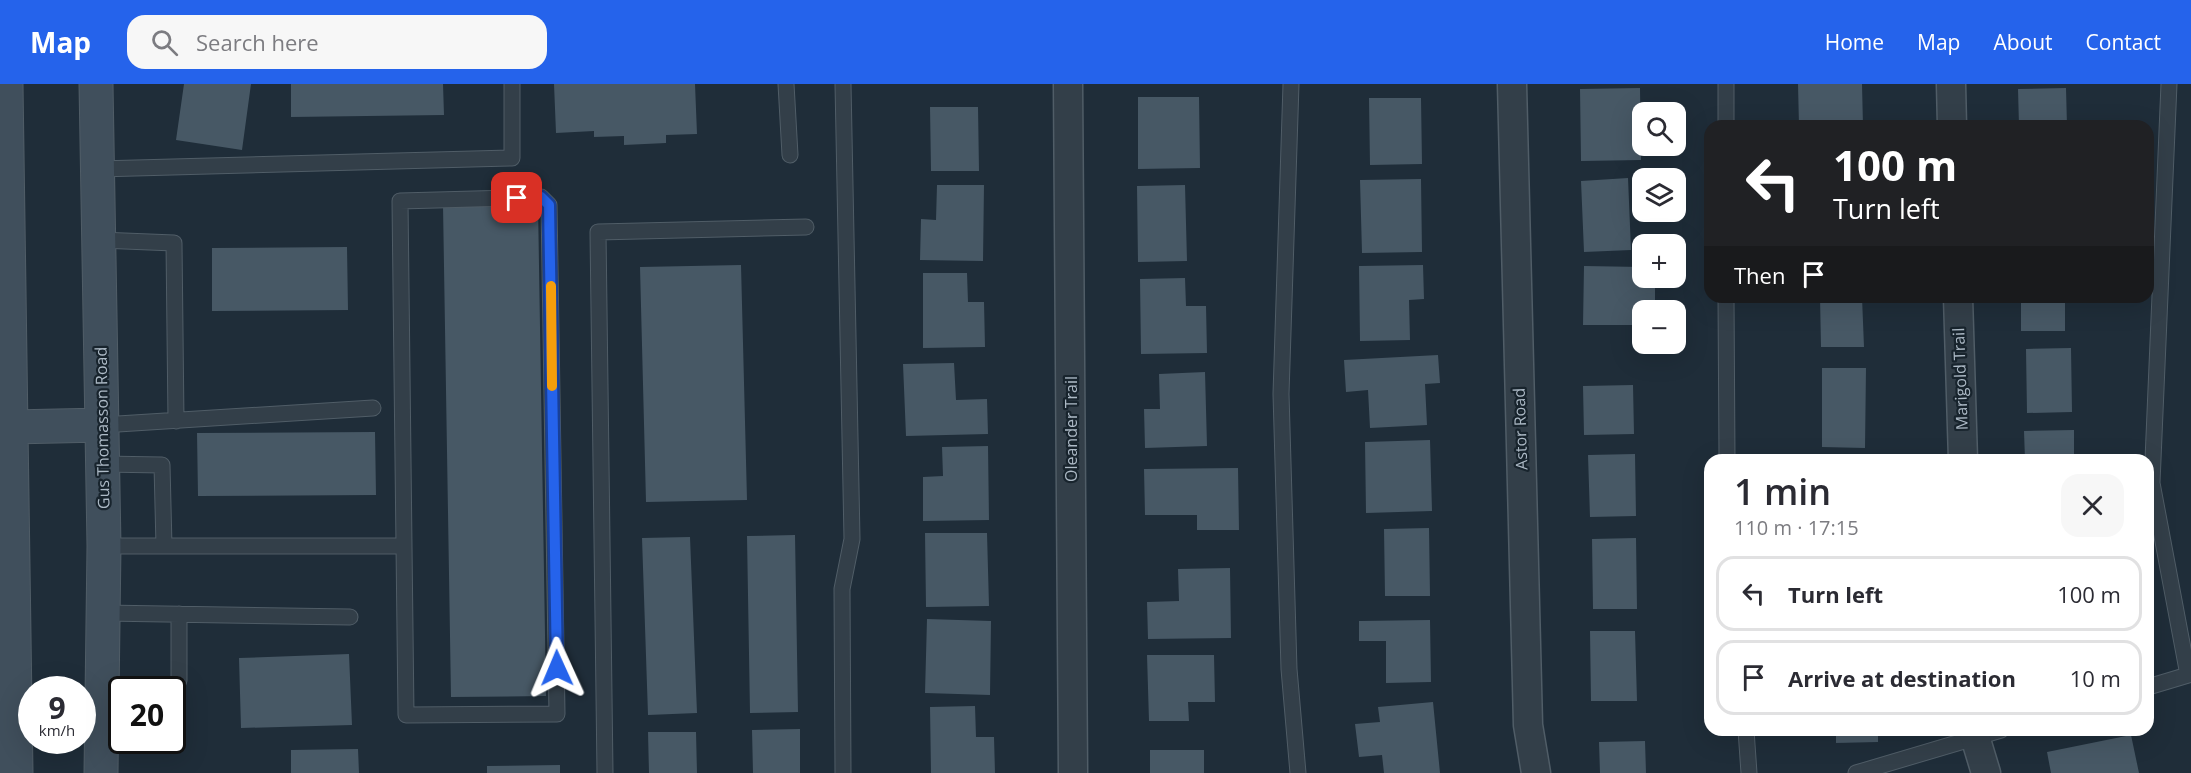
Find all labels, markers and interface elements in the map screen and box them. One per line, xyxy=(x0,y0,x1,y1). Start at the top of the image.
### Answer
search box xyxy=(127,15,547,69)
text: Map xyxy=(30,23,91,61)
icon: search xyxy=(148,26,181,59)
text: Search here xyxy=(196,27,319,57)
text: Home xyxy=(1825,28,1884,56)
text: Map xyxy=(1917,28,1960,56)
text: About xyxy=(1993,28,2053,56)
text: Contact xyxy=(2086,28,2161,56)
map controls xyxy=(1632,102,1686,354)
button: search xyxy=(1632,102,1686,156)
text: 100 m xyxy=(1833,136,1957,193)
icon: left xyxy=(1734,144,1812,222)
button: layers xyxy=(1632,168,1686,222)
pin xyxy=(491,172,542,223)
icon: arrive xyxy=(500,181,533,214)
text: Turn left xyxy=(1833,190,1940,227)
button: + xyxy=(1632,234,1686,288)
icon: arrive xyxy=(1797,258,1830,291)
text: Then xyxy=(1734,260,1785,290)
button: − xyxy=(1632,300,1686,354)
street label: Marigold Trail xyxy=(1947,327,1973,431)
street label: Gus Thomasson Road xyxy=(90,347,114,509)
street label: Oleander Trail xyxy=(1060,376,1082,482)
street label: Astor Road xyxy=(1508,388,1532,470)
text: 1 min xyxy=(1734,467,1831,516)
button: close xyxy=(2061,474,2124,537)
text: 110 m · 17:15 xyxy=(1734,514,1859,541)
icon: left xyxy=(1737,577,1770,610)
text: Turn left xyxy=(1788,579,1883,609)
text: 100 m xyxy=(2057,579,2121,609)
position arrow xyxy=(525,636,589,700)
icon: arrive xyxy=(1737,661,1770,694)
text: Arrive at destination xyxy=(1788,663,2016,693)
text: 10 m xyxy=(2070,663,2121,693)
speed limit sign: 20 xyxy=(108,676,186,754)
text: 9 xyxy=(48,687,66,728)
text: km/h xyxy=(39,720,75,740)

